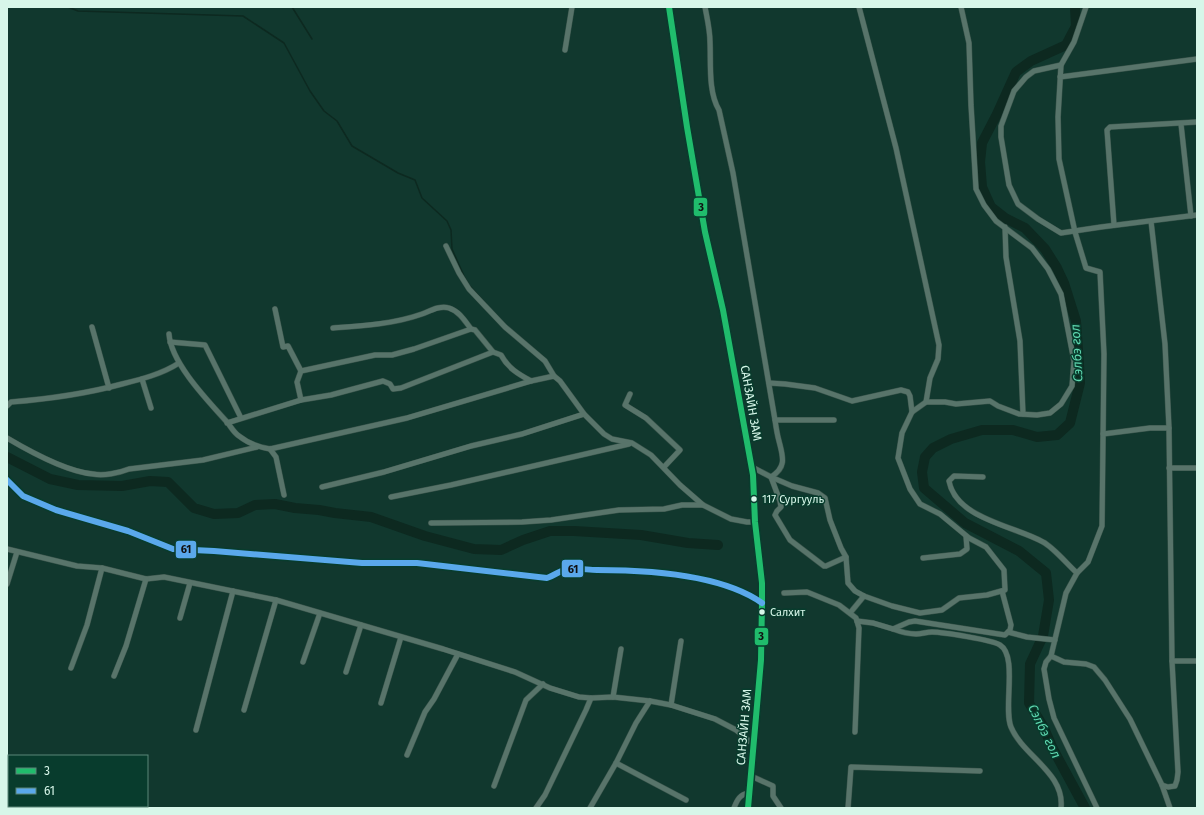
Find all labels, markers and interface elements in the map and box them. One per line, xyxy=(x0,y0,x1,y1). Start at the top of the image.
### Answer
line badge: 3 xyxy=(693,197,708,217)
text: 3 xyxy=(697,201,704,214)
water label: Сэлбэ гол xyxy=(1067,324,1086,382)
street label: САНЗАЙН ЗАМ xyxy=(737,364,766,442)
place label: 117 Сургууль xyxy=(762,493,824,506)
marker: 117 Сургууль xyxy=(749,494,759,504)
line badge: 61 xyxy=(175,540,197,559)
text: 61 xyxy=(181,543,191,556)
line badge: 61 xyxy=(561,559,584,578)
text: 61 xyxy=(568,563,578,576)
place label: Салхит xyxy=(770,606,805,619)
marker: Салхит xyxy=(757,607,767,617)
line badge: 3 xyxy=(754,627,769,646)
text: 3 xyxy=(757,630,764,643)
street label: САНЗАЙН ЗАМ xyxy=(733,688,754,766)
water label: Сэлбэ гол xyxy=(1025,702,1064,761)
legend xyxy=(8,755,148,807)
text: 3 xyxy=(44,764,50,778)
text: 61 xyxy=(44,784,55,798)

